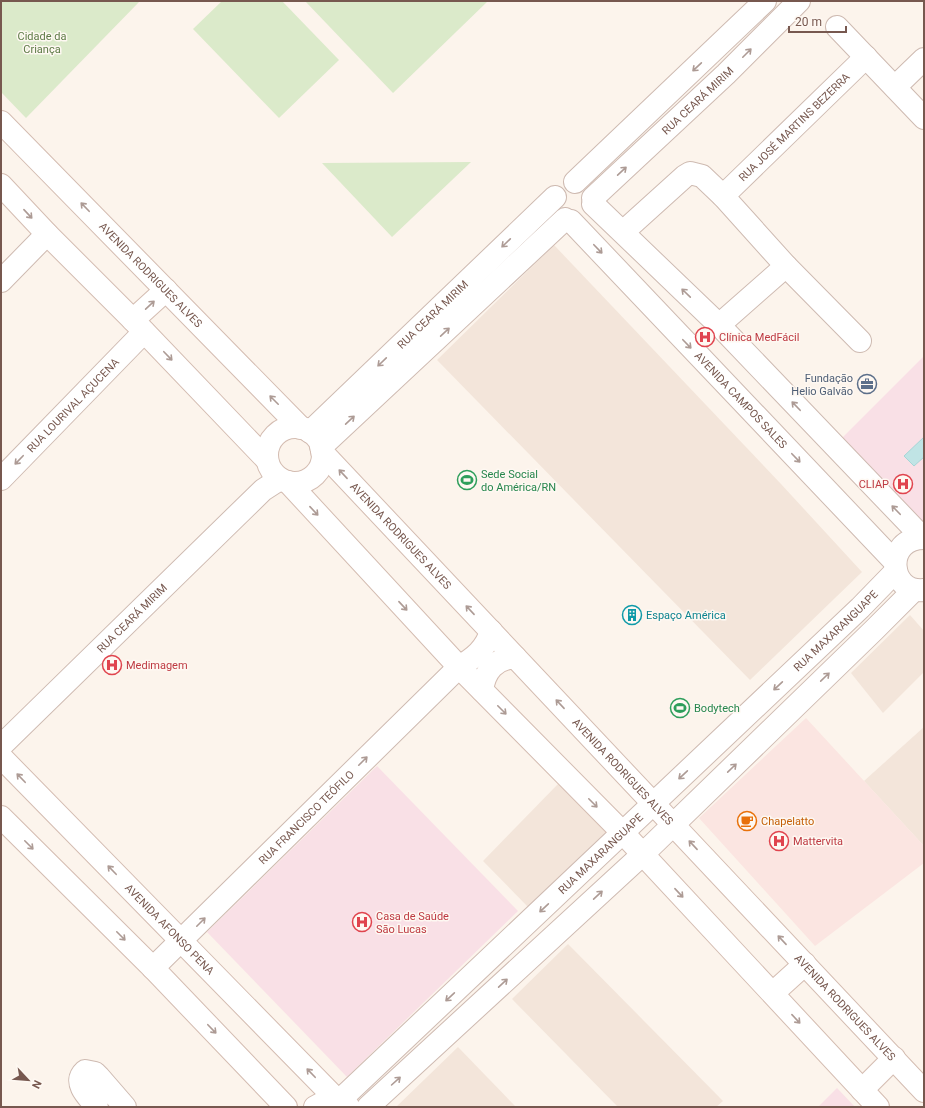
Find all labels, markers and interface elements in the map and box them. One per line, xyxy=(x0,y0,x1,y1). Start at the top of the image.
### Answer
scale bar xyxy=(789,8,846,34)
text: 20 m xyxy=(795,15,822,29)
park label: Cidade da Criança xyxy=(18,30,66,56)
one-way arrow xyxy=(742,48,752,58)
one-way arrow xyxy=(692,62,702,71)
street label: RUA CEARÁ MIRIM xyxy=(659,64,736,137)
street label: RUA JOSÉ MARTINS BEZERRA xyxy=(736,70,853,184)
one-way arrow xyxy=(617,166,627,176)
one-way arrow xyxy=(80,202,90,212)
one-way arrow xyxy=(23,208,32,218)
street label: AVENIDA RODRIGUES ALVES xyxy=(96,220,205,331)
one-way arrow xyxy=(501,238,511,248)
one-way arrow xyxy=(593,244,602,254)
street label: RUA CEARÁ MIRIM xyxy=(395,278,471,352)
one-way arrow xyxy=(681,288,691,297)
one-way arrow xyxy=(144,301,154,310)
hospital icon: Clínica MedFácil xyxy=(694,326,716,348)
one-way arrow xyxy=(440,327,450,336)
place label: Clínica MedFácil xyxy=(719,331,799,344)
one-way arrow xyxy=(683,339,692,349)
street label: AVENIDA CAMPOS SALES xyxy=(692,349,790,452)
one-way arrow xyxy=(163,351,173,361)
street label: RUA LOURIVAL AÇUCENA xyxy=(24,355,122,455)
one-way arrow xyxy=(377,357,387,367)
place label: Fundação Helio Galvão xyxy=(791,372,853,398)
office icon: Fundação Helio Galvão xyxy=(856,373,878,395)
one-way arrow xyxy=(269,395,279,405)
one-way arrow xyxy=(792,401,801,411)
one-way arrow xyxy=(345,416,355,425)
one-way arrow xyxy=(791,453,801,463)
one-way arrow xyxy=(15,455,24,465)
place label: Sede Social do América/RN xyxy=(481,468,556,494)
one-way arrow xyxy=(338,469,348,479)
sports icon: Sede Social do América/RN xyxy=(456,469,478,491)
hospital icon: CLIAP xyxy=(892,473,914,495)
place label: CLIAP xyxy=(859,478,889,491)
street label: AVENIDA RODRIGUES ALVES xyxy=(347,480,454,592)
one-way arrow xyxy=(891,505,901,515)
one-way arrow xyxy=(309,506,319,516)
street label: RUA CEARÁ MIRIM xyxy=(94,581,170,656)
street label: RUA MAXARANGUAPE xyxy=(791,588,881,674)
one-way arrow xyxy=(398,601,407,611)
one-way arrow xyxy=(466,604,475,615)
building icon: Espaço América xyxy=(621,604,643,626)
place label: Espaço América xyxy=(646,609,726,622)
hospital icon: Medimagem xyxy=(101,654,123,676)
place label: Medimagem xyxy=(126,659,188,672)
one-way arrow xyxy=(820,673,830,682)
one-way arrow xyxy=(773,681,783,691)
sports icon: Bodytech xyxy=(669,697,691,719)
one-way arrow xyxy=(555,699,564,709)
place label: Bodytech xyxy=(694,702,740,715)
one-way arrow xyxy=(497,705,507,715)
street label: AVENIDA RODRIGUES ALVES xyxy=(569,716,676,828)
one-way arrow xyxy=(358,756,368,766)
one-way arrow xyxy=(727,763,737,773)
street label: RUA FRANCISCO TEÓFILO xyxy=(256,768,357,867)
one-way arrow xyxy=(678,771,688,780)
one-way arrow xyxy=(16,773,26,783)
one-way arrow xyxy=(588,798,598,808)
cafe icon: Chapelatto xyxy=(736,810,758,832)
street label: RUA MAXARANGUAPE xyxy=(556,811,646,897)
place label: Chapelatto xyxy=(761,815,814,828)
hospital icon: Mattervita xyxy=(768,830,790,852)
place label: Mattervita xyxy=(793,835,843,848)
one-way arrow xyxy=(24,840,34,850)
one-way arrow xyxy=(688,840,698,850)
one-way arrow xyxy=(107,865,117,875)
street label: AVENIDA AFONSO PENA xyxy=(122,881,217,978)
one-way arrow xyxy=(674,888,684,898)
one-way arrow xyxy=(593,891,603,900)
one-way arrow xyxy=(539,903,549,913)
place label: Casa de Saúde São Lucas xyxy=(376,910,449,936)
hospital icon: Casa de Saúde São Lucas xyxy=(351,911,373,933)
one-way arrow xyxy=(196,917,206,927)
one-way arrow xyxy=(116,931,126,941)
one-way arrow xyxy=(777,935,787,945)
street label: AVENIDA RODRIGUES ALVES xyxy=(792,952,898,1064)
one-way arrow xyxy=(497,979,508,988)
one-way arrow xyxy=(445,992,455,1002)
one-way arrow xyxy=(792,1014,801,1024)
one-way arrow xyxy=(207,1024,216,1034)
north arrow xyxy=(8,1060,48,1100)
one-way arrow xyxy=(306,1068,316,1078)
one-way arrow xyxy=(391,1076,402,1085)
text: N xyxy=(29,1078,44,1091)

